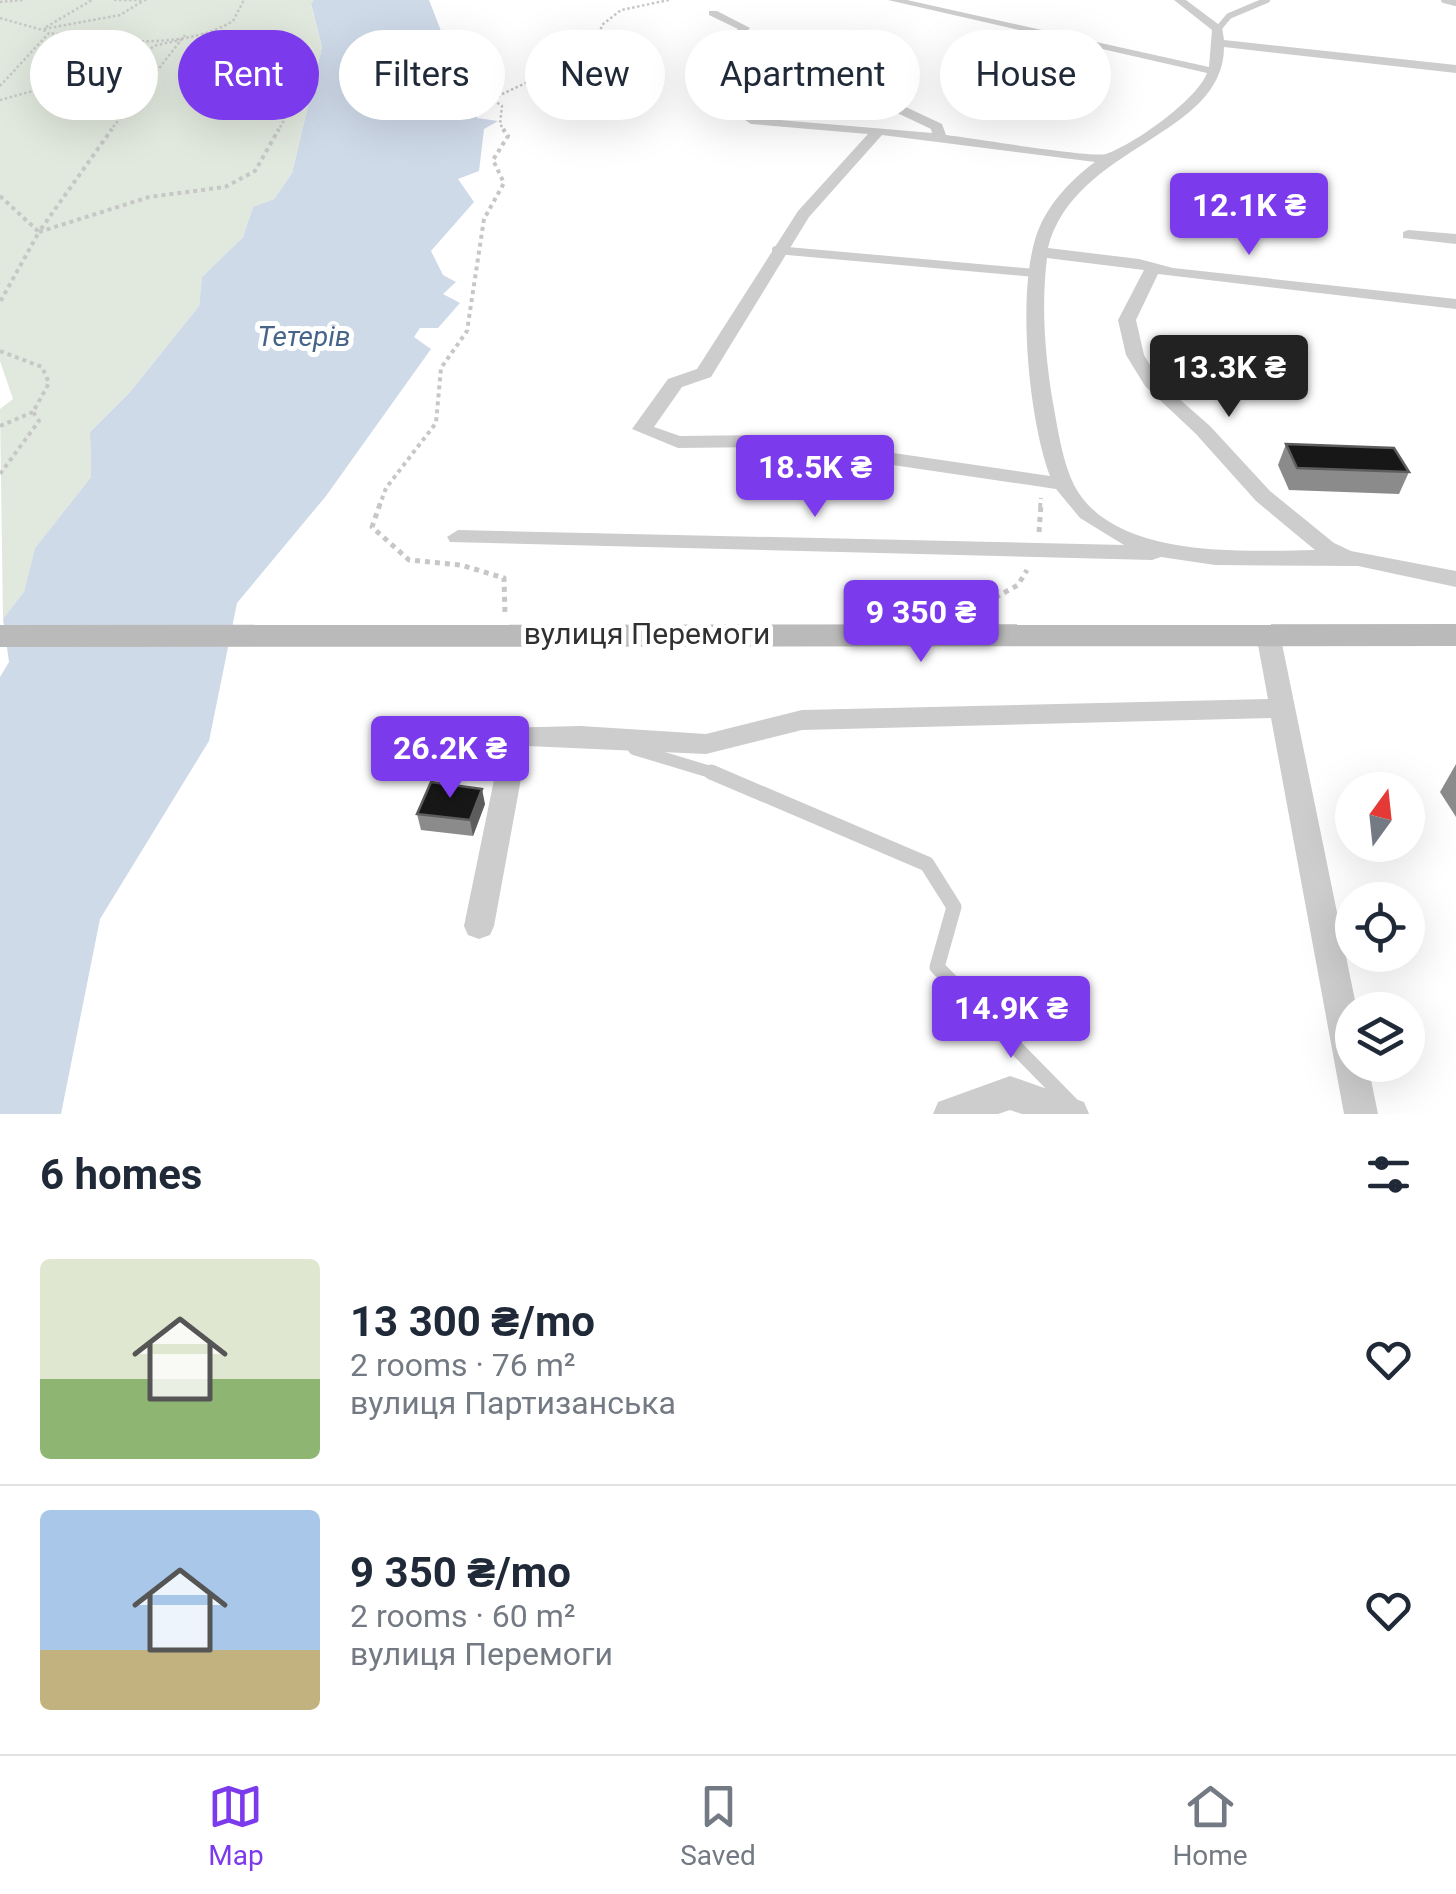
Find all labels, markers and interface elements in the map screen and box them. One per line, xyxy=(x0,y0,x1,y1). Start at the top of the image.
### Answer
chip: Buy xyxy=(30,30,158,120)
chip: Rent xyxy=(178,30,319,120)
chip: Filters xyxy=(339,30,505,120)
chip: New xyxy=(525,30,665,120)
chip: Apartment xyxy=(685,30,920,120)
chip: House xyxy=(940,30,1111,120)
pin: 12.1K ₴ xyxy=(1157,173,1341,258)
text: 12.1K ₴ xyxy=(1192,186,1306,224)
water label: Тетерів xyxy=(258,320,350,353)
pin: 13.3K ₴ xyxy=(1137,335,1321,420)
text: 13.3K ₴ xyxy=(1172,348,1286,386)
pin: 18.5K ₴ xyxy=(723,435,907,520)
text: 18.5K ₴ xyxy=(758,448,872,486)
pin: 9 350 ₴ xyxy=(829,580,1013,665)
text: 9 350 ₴ xyxy=(866,593,976,631)
street label: вулиця Перемоги xyxy=(524,616,770,651)
pin: 26.2K ₴ xyxy=(358,716,542,801)
text: 26.2K ₴ xyxy=(393,729,507,767)
north arrow xyxy=(1335,772,1425,862)
map controls xyxy=(1335,772,1425,1082)
button: locate xyxy=(1335,882,1425,972)
pin: 14.9K ₴ xyxy=(919,976,1103,1061)
text: 14.9K ₴ xyxy=(954,989,1068,1027)
button: layers xyxy=(1335,992,1425,1082)
icon: filters xyxy=(1361,1147,1416,1202)
text: 6 homes xyxy=(40,1150,202,1199)
text: 13 300 ₴/mo xyxy=(350,1297,595,1346)
icon: home xyxy=(120,1299,240,1419)
icon: heart xyxy=(1361,1332,1416,1387)
text: 2 rooms · 76 m² xyxy=(350,1346,575,1384)
text: вулиця Партизанська xyxy=(350,1384,676,1422)
text: 9 350 ₴/mo xyxy=(350,1548,571,1597)
icon: home xyxy=(120,1550,240,1670)
icon: heart xyxy=(1361,1583,1416,1638)
text: 2 rooms · 60 m² xyxy=(350,1597,575,1635)
text: вулиця Перемоги xyxy=(350,1635,613,1673)
tab: Map xyxy=(208,1779,264,1872)
tab: Saved xyxy=(680,1779,756,1872)
tab: Home xyxy=(1172,1779,1248,1872)

